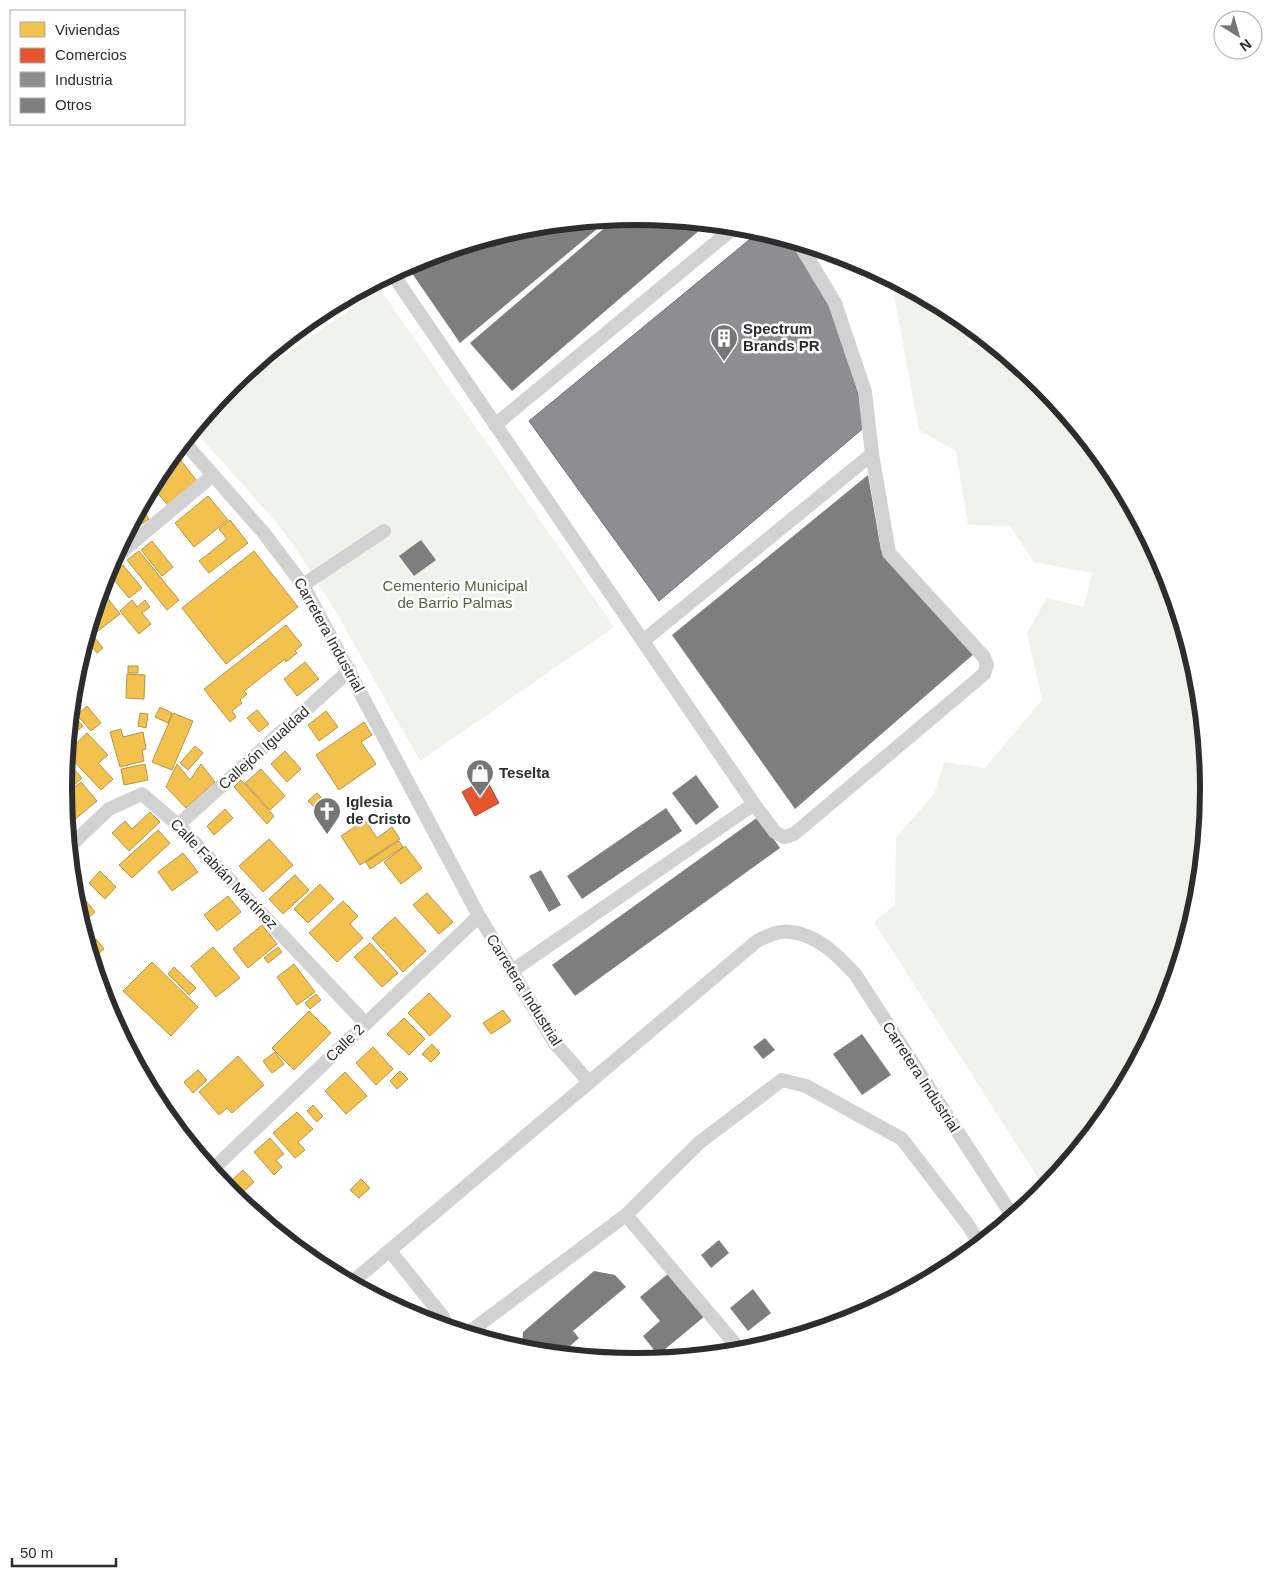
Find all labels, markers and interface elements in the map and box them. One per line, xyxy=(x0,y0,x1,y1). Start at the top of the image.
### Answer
legend xyxy=(10,10,185,125)
north arrow xyxy=(1213,10,1263,60)
text: Viviendas xyxy=(55,21,120,38)
text: N xyxy=(1237,36,1255,55)
text: Comercios xyxy=(55,46,127,63)
text: Industria xyxy=(55,71,113,88)
text: Otros xyxy=(55,96,92,113)
place label: Spectrum Brands PR xyxy=(743,320,820,354)
building icon: Spectrum Brands PR xyxy=(709,323,739,362)
street label: Carretera Industrial xyxy=(291,574,368,695)
park label: Cementerio Municipal de Barrio Palmas xyxy=(382,577,528,611)
street label: Callejón Igualdad xyxy=(215,703,312,793)
shop icon: Teselta xyxy=(465,758,495,797)
place label: Teselta xyxy=(499,764,550,781)
place label: Iglesia de Cristo xyxy=(346,793,411,827)
church icon: Iglesia de Cristo xyxy=(312,796,342,835)
street label: Calle Fabián Martínez xyxy=(167,815,281,932)
street label: Carretera Industrial xyxy=(483,931,566,1049)
street label: Carretera Industrial xyxy=(879,1018,964,1135)
street label: Calle 2 xyxy=(322,1020,367,1065)
scale bar xyxy=(12,1536,116,1568)
text: 50 m xyxy=(20,1544,53,1561)

